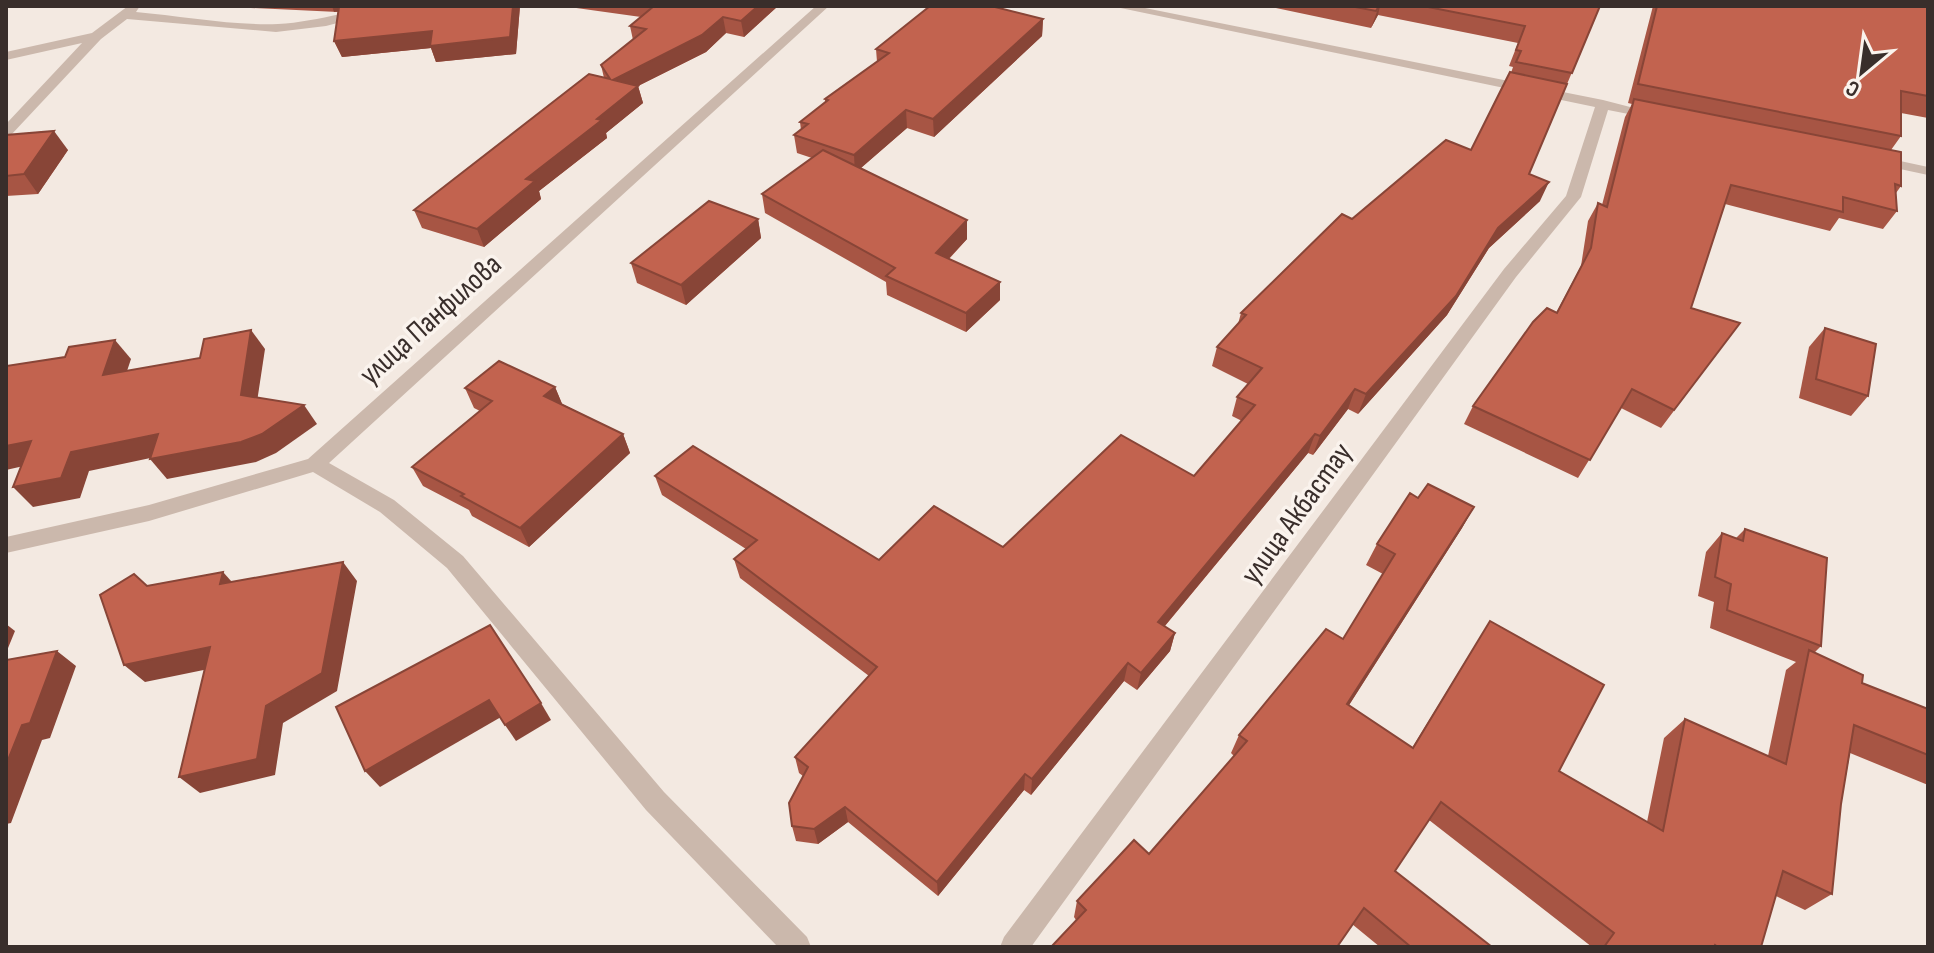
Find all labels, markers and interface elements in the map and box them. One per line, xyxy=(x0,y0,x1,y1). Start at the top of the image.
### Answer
north arrow xyxy=(1822,32,1902,112)
text: С xyxy=(1842,74,1865,103)
street label: улица Панфилова xyxy=(352,247,509,393)
street label: улица Акбастау xyxy=(1233,436,1360,591)

